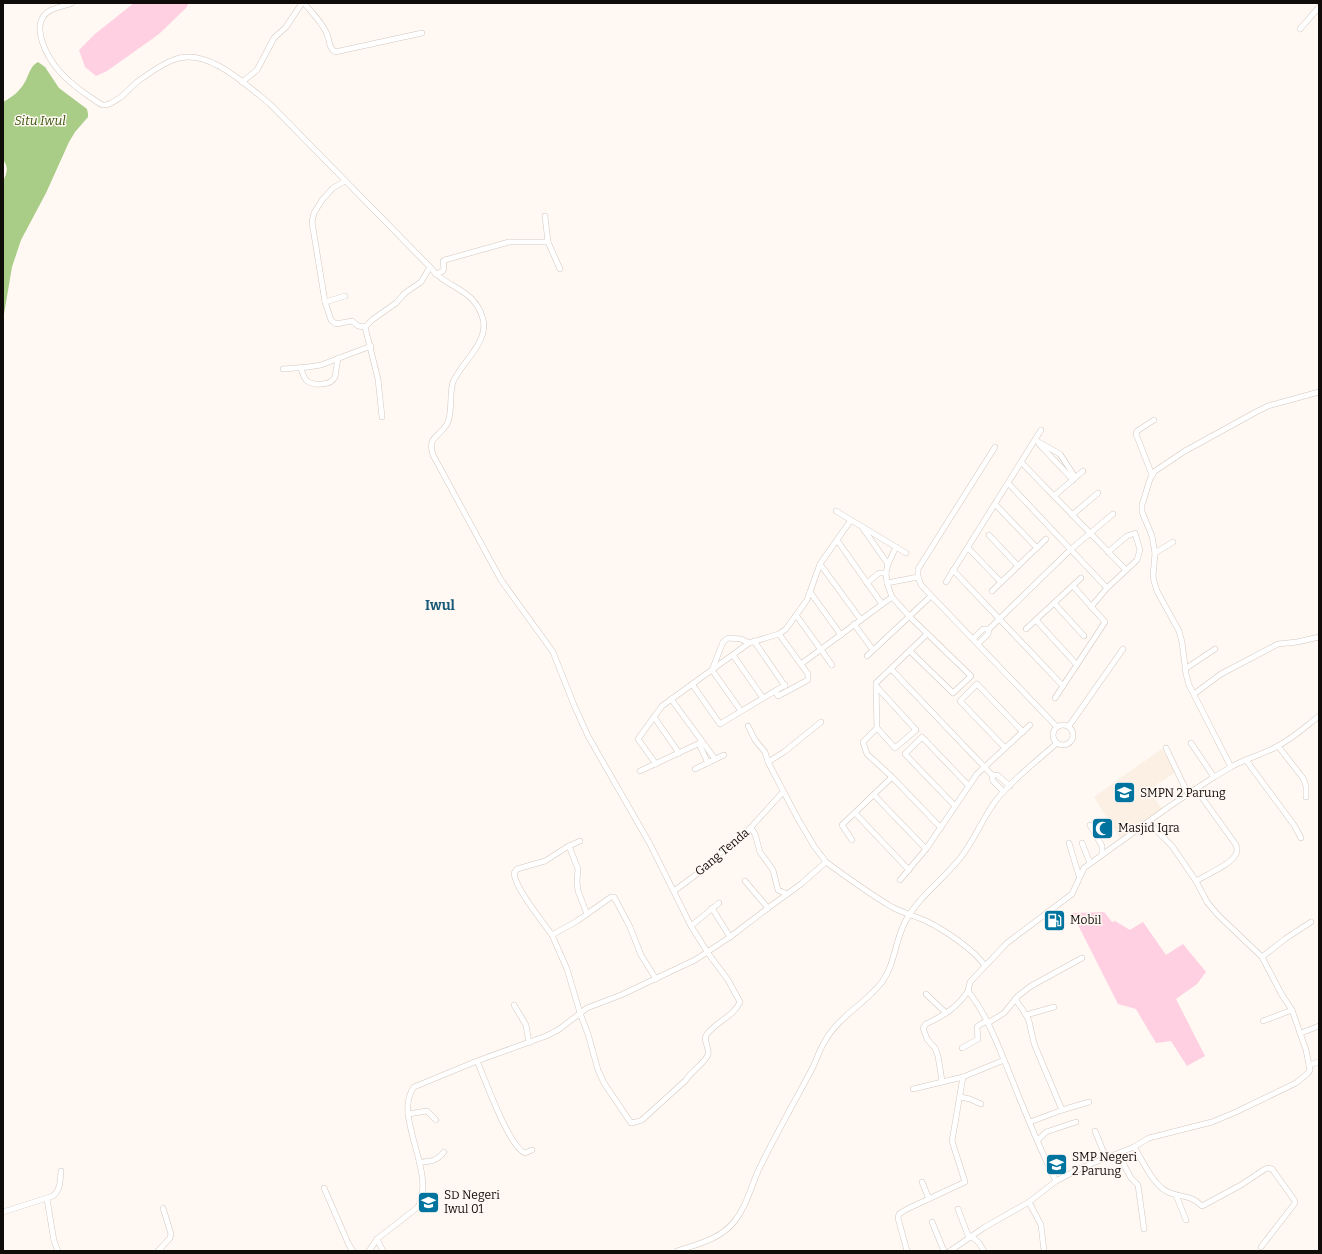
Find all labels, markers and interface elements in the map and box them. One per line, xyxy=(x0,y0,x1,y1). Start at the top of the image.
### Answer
water label: Situ Iwul xyxy=(14,113,66,128)
district label: Iwul xyxy=(425,597,456,614)
school or university icon: SMPN 2 Parung xyxy=(1112,780,1138,806)
place label: SMPN 2 Parung xyxy=(1140,786,1226,800)
mosque icon: Masjid Iqra xyxy=(1089,815,1115,841)
place label: Masjid Iqra xyxy=(1118,821,1180,835)
street label: Gang Tenda xyxy=(692,825,752,879)
fuel station icon: Mobil xyxy=(1041,907,1067,933)
place label: Mobil xyxy=(1070,913,1102,927)
place label: SMP Negeri 2 Parung xyxy=(1072,1150,1137,1178)
school or university icon: SMP Negeri 2 Parung xyxy=(1044,1151,1070,1177)
place label: SD Negeri Iwul 01 xyxy=(444,1188,500,1216)
school or university icon: SD Negeri Iwul 01 xyxy=(416,1189,442,1215)

